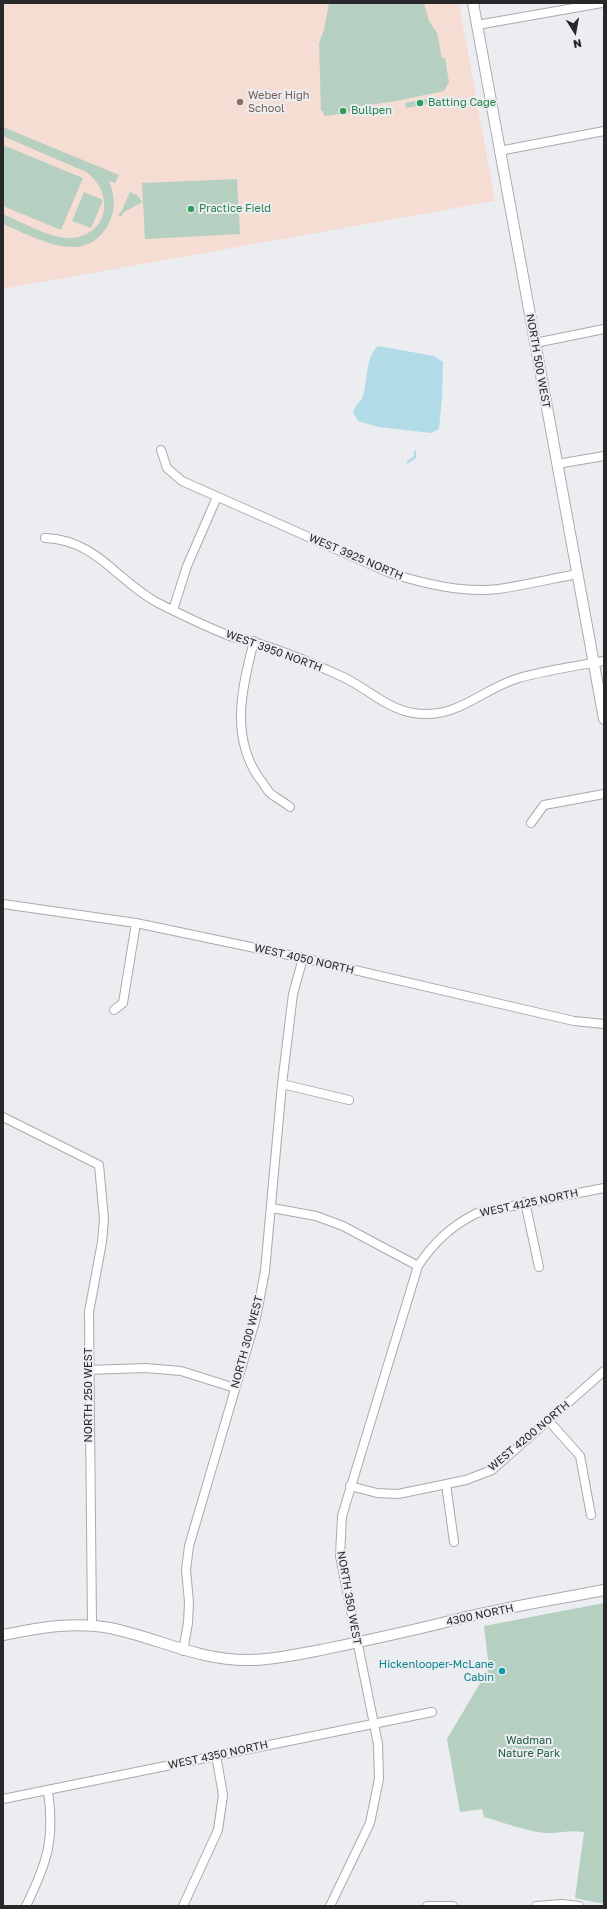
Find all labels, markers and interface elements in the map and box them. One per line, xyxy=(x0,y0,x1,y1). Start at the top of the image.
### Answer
north arrow xyxy=(555,12,595,52)
text: N xyxy=(572,37,583,51)
place label: Weber High School xyxy=(248,89,310,115)
place label: Batting Cage xyxy=(428,96,496,110)
marker: Weber High School xyxy=(235,97,245,107)
marker: Batting Cage xyxy=(415,98,425,108)
place label: Bullpen xyxy=(351,104,392,118)
marker: Bullpen xyxy=(338,106,348,116)
place label: Practice Field xyxy=(199,202,271,216)
marker: Practice Field xyxy=(186,204,196,214)
street label: NORTH 500 WEST xyxy=(523,313,553,409)
street label: WEST 3925 NORTH xyxy=(307,531,405,583)
street label: WEST 3950 NORTH xyxy=(224,627,324,675)
street label: WEST 4050 NORTH xyxy=(253,941,355,977)
street label: WEST 4125 NORTH xyxy=(479,1186,579,1220)
street label: NORTH 300 WEST xyxy=(228,1294,266,1390)
street label: NORTH 250 WEST xyxy=(82,1347,96,1443)
street label: WEST 4200 NORTH xyxy=(486,1398,572,1474)
street label: NORTH 350 WEST xyxy=(334,1550,364,1646)
street label: 4300 NORTH xyxy=(445,1601,515,1629)
place label: Hickenlooper-McLane Cabin xyxy=(379,1658,494,1684)
marker: Hickenlooper-McLane Cabin xyxy=(497,1666,507,1676)
park label: Wadman Nature Park xyxy=(498,1734,560,1760)
street label: WEST 4350 NORTH xyxy=(167,1738,269,1772)

